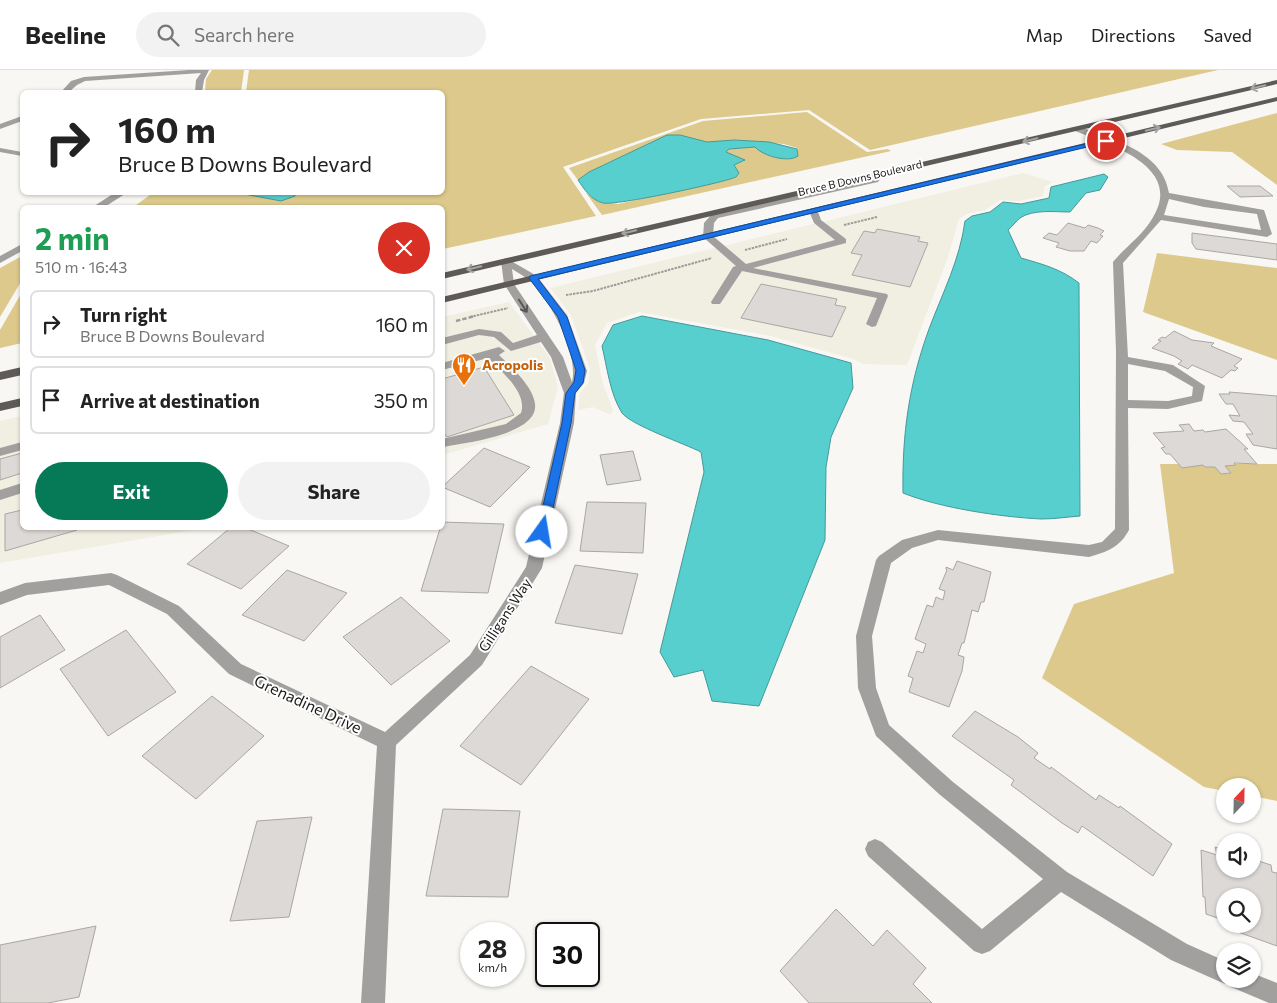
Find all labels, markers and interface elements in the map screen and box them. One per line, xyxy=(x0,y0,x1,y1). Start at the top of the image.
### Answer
search box xyxy=(136,12,486,57)
text: Beeline xyxy=(25,20,106,49)
icon: search xyxy=(154,21,182,49)
text: Search here xyxy=(194,23,294,46)
text: Map xyxy=(1026,24,1063,46)
text: Directions xyxy=(1091,24,1175,46)
text: Saved xyxy=(1203,24,1252,46)
one-way arrow xyxy=(1251,83,1267,92)
text: 160 m xyxy=(118,107,216,150)
icon: right xyxy=(35,110,100,175)
pin xyxy=(1085,120,1127,162)
one-way arrow xyxy=(1144,124,1160,133)
icon: arrive xyxy=(1092,127,1120,155)
one-way arrow xyxy=(1023,136,1039,145)
text: Bruce B Downs Boulevard xyxy=(118,150,372,177)
street label: Bruce B Downs Boulevard xyxy=(797,157,923,198)
text: 2 min xyxy=(35,219,110,256)
button: close xyxy=(378,222,430,274)
one-way arrow xyxy=(622,228,638,237)
text: 510 m · 16:43 xyxy=(35,257,127,276)
one-way arrow xyxy=(467,264,483,273)
one-way arrow xyxy=(519,298,529,312)
text: Turn right xyxy=(80,303,167,326)
icon: right xyxy=(37,310,65,338)
text: 160 m xyxy=(376,313,428,336)
text: Bruce B Downs Boulevard xyxy=(80,326,265,345)
restaurant icon: Acropolis xyxy=(451,352,477,386)
place label: Acropolis xyxy=(482,356,544,373)
icon: arrive xyxy=(37,386,65,414)
text: Arrive at destination xyxy=(80,389,260,412)
text: 350 m xyxy=(374,389,428,412)
button: Exit xyxy=(35,462,228,520)
button: Share xyxy=(238,462,430,520)
position arrow xyxy=(515,505,567,557)
street label: Gilligans Way xyxy=(474,575,535,655)
street label: Grenadine Drive xyxy=(251,670,365,737)
north arrow xyxy=(1216,778,1261,822)
map controls xyxy=(1216,778,1261,988)
button: sound xyxy=(1216,833,1261,878)
button: search xyxy=(1216,888,1261,933)
speed limit sign: 30 xyxy=(535,922,600,987)
text: 28 xyxy=(478,933,507,963)
button: layers xyxy=(1216,943,1261,988)
text: km/h xyxy=(478,960,507,974)

